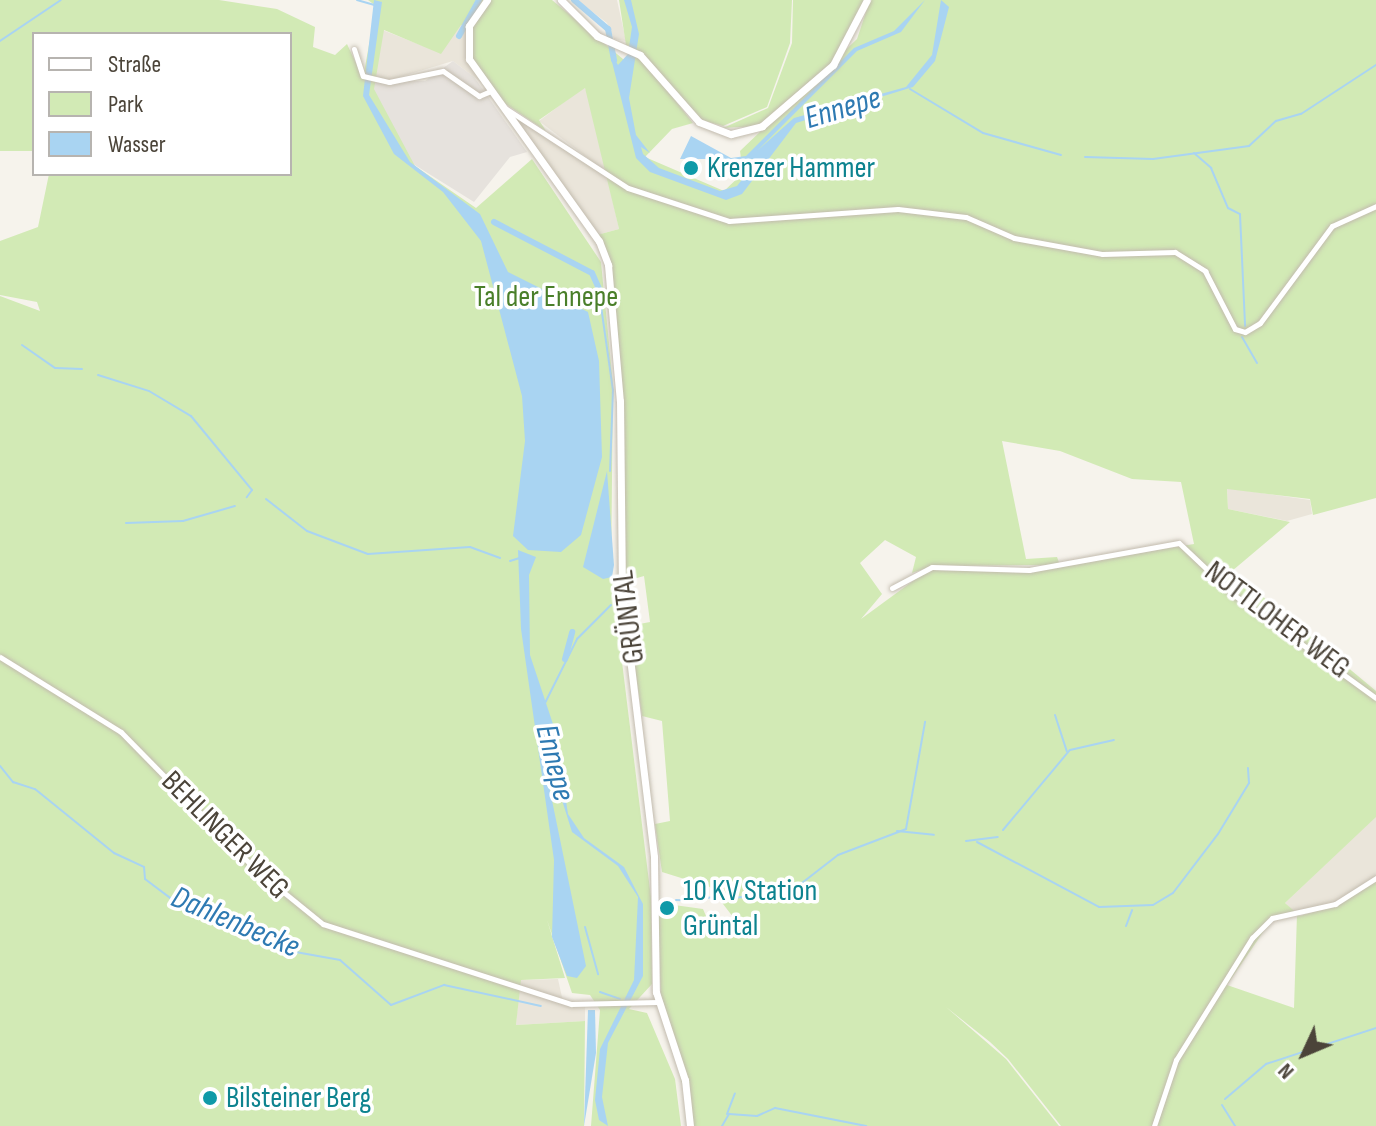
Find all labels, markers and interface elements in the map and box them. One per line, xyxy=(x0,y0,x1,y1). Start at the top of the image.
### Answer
legend xyxy=(32,32,292,176)
text: Straße xyxy=(108,50,161,79)
water label: Ennepe xyxy=(800,79,886,139)
text: Park xyxy=(108,90,143,119)
text: Wasser xyxy=(108,130,166,159)
place label: Krenzer Hammer xyxy=(707,150,875,186)
marker: Krenzer Hammer xyxy=(682,159,700,177)
park label: Tal der Ennepe xyxy=(474,279,618,315)
street label: NOTTLOHER WEG xyxy=(1197,554,1357,686)
street label: GRÜNTAL xyxy=(605,568,653,666)
water label: Ennepe xyxy=(526,721,582,805)
street label: BEHLINGER WEG xyxy=(154,764,296,906)
place label: 10 KV Station Grüntal xyxy=(683,873,817,944)
water label: Dahlenbecke xyxy=(165,879,305,967)
marker: 10 KV Station Grüntal xyxy=(658,899,676,917)
north arrow xyxy=(1264,1014,1344,1094)
text: N xyxy=(1273,1057,1300,1085)
place label: Bilsteiner Berg xyxy=(226,1080,371,1116)
marker: Bilsteiner Berg xyxy=(201,1089,219,1107)

